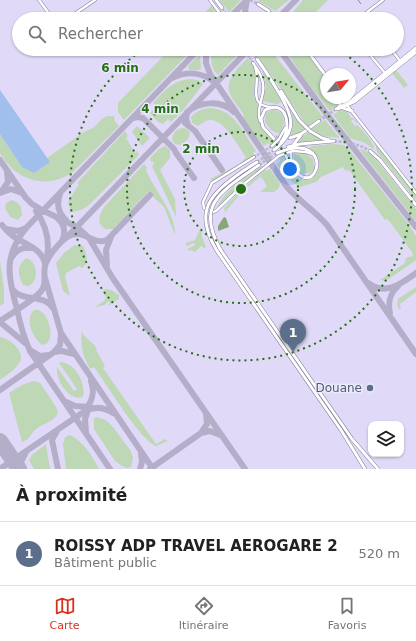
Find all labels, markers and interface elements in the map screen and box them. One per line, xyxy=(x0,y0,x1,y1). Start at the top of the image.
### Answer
search box xyxy=(12,12,404,56)
icon: search xyxy=(26,23,48,45)
text: Rechercher xyxy=(58,25,143,43)
text: 6 min xyxy=(101,61,139,75)
north arrow xyxy=(320,68,356,104)
text: 4 min xyxy=(141,102,179,116)
text: 2 min xyxy=(182,142,220,156)
your location xyxy=(280,159,300,179)
centre of rings xyxy=(234,182,248,196)
pin: 1 xyxy=(280,319,306,352)
place label: Douane xyxy=(315,381,362,395)
marker: Douane xyxy=(365,383,375,393)
map controls xyxy=(368,421,404,457)
button: layers xyxy=(368,421,404,457)
text: À proximité xyxy=(16,485,127,505)
text: ROISSY ADP TRAVEL AEROGARE 2 xyxy=(54,537,338,555)
text: 1 xyxy=(24,546,34,561)
text: 520 m xyxy=(358,546,400,561)
text: Bâtiment public xyxy=(54,555,157,570)
tab: Carte xyxy=(50,595,80,632)
tab: Itinéraire xyxy=(179,595,229,632)
tab: Favoris xyxy=(328,595,366,632)

